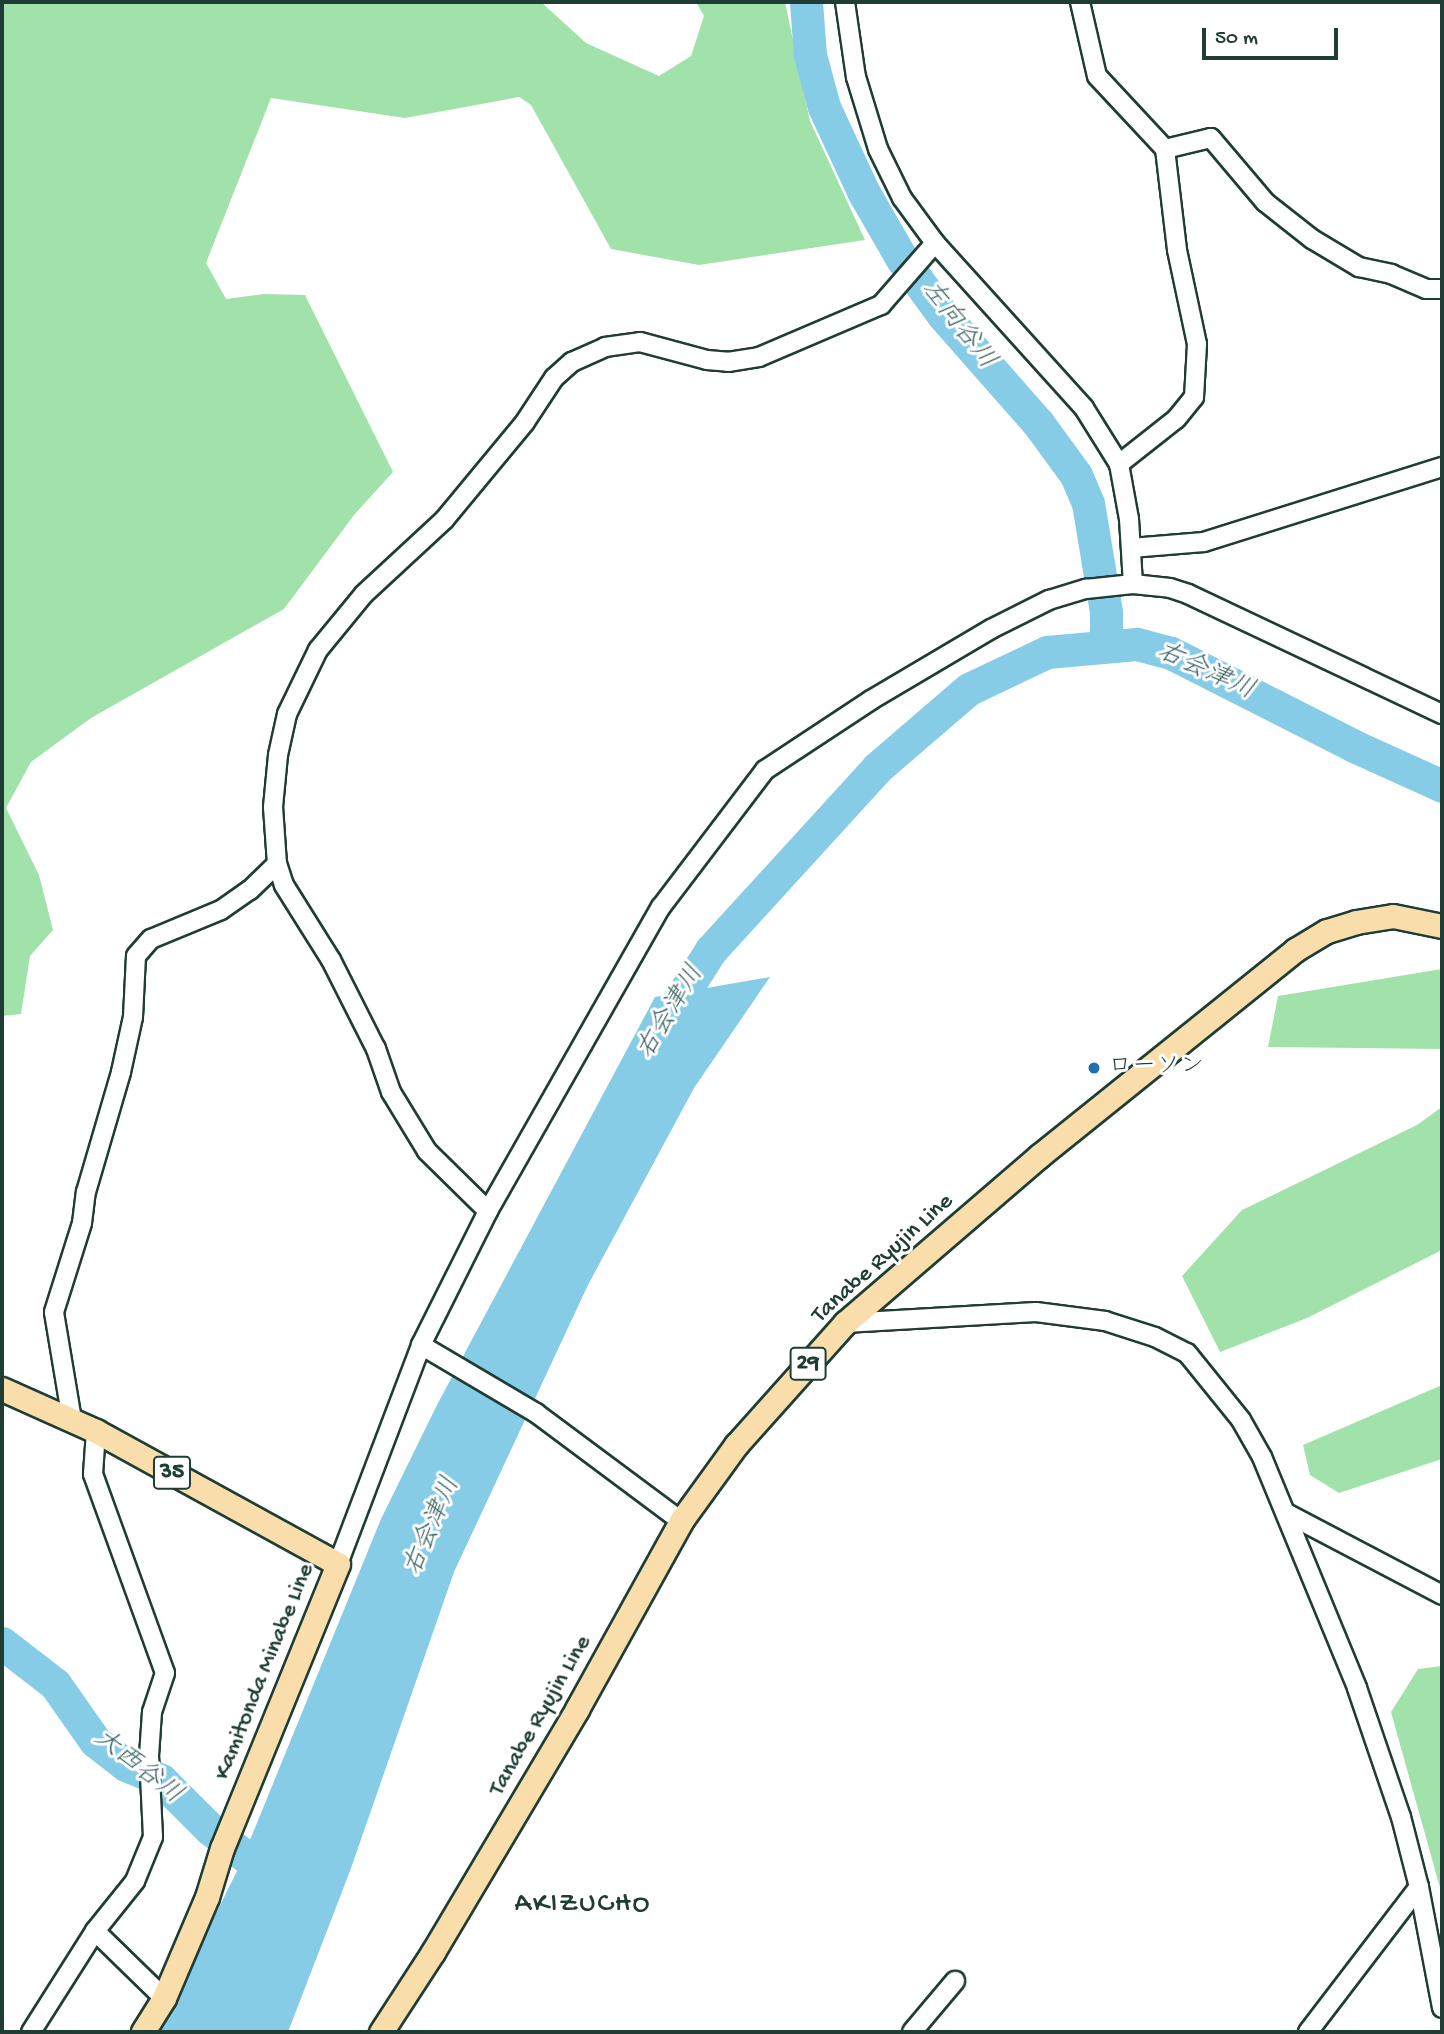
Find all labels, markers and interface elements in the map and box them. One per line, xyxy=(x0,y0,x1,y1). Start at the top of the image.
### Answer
scale bar xyxy=(1206,14,1342,58)
text: 50 m xyxy=(1215,27,1258,52)
water label: 左向谷川 xyxy=(913,275,1001,377)
water label: 右会津川 xyxy=(1151,638,1259,708)
water label: 右会津川 xyxy=(632,960,712,1066)
place label: ローソン xyxy=(1108,1054,1204,1082)
marker: ローソン xyxy=(1086,1060,1102,1076)
street label: Tanabe Ryujin Line xyxy=(806,1188,960,1330)
road number: 29 xyxy=(789,1344,827,1384)
road number: 35 xyxy=(153,1454,191,1492)
water label: 右会津川 xyxy=(399,1473,469,1581)
street label: Kamitonda Minabe Line xyxy=(208,1560,322,1784)
street label: Tanabe Ryujin Line xyxy=(483,1631,599,1801)
water label: 大西谷川 xyxy=(86,1724,188,1812)
district label: AKIZUCHO xyxy=(516,1888,650,1922)

